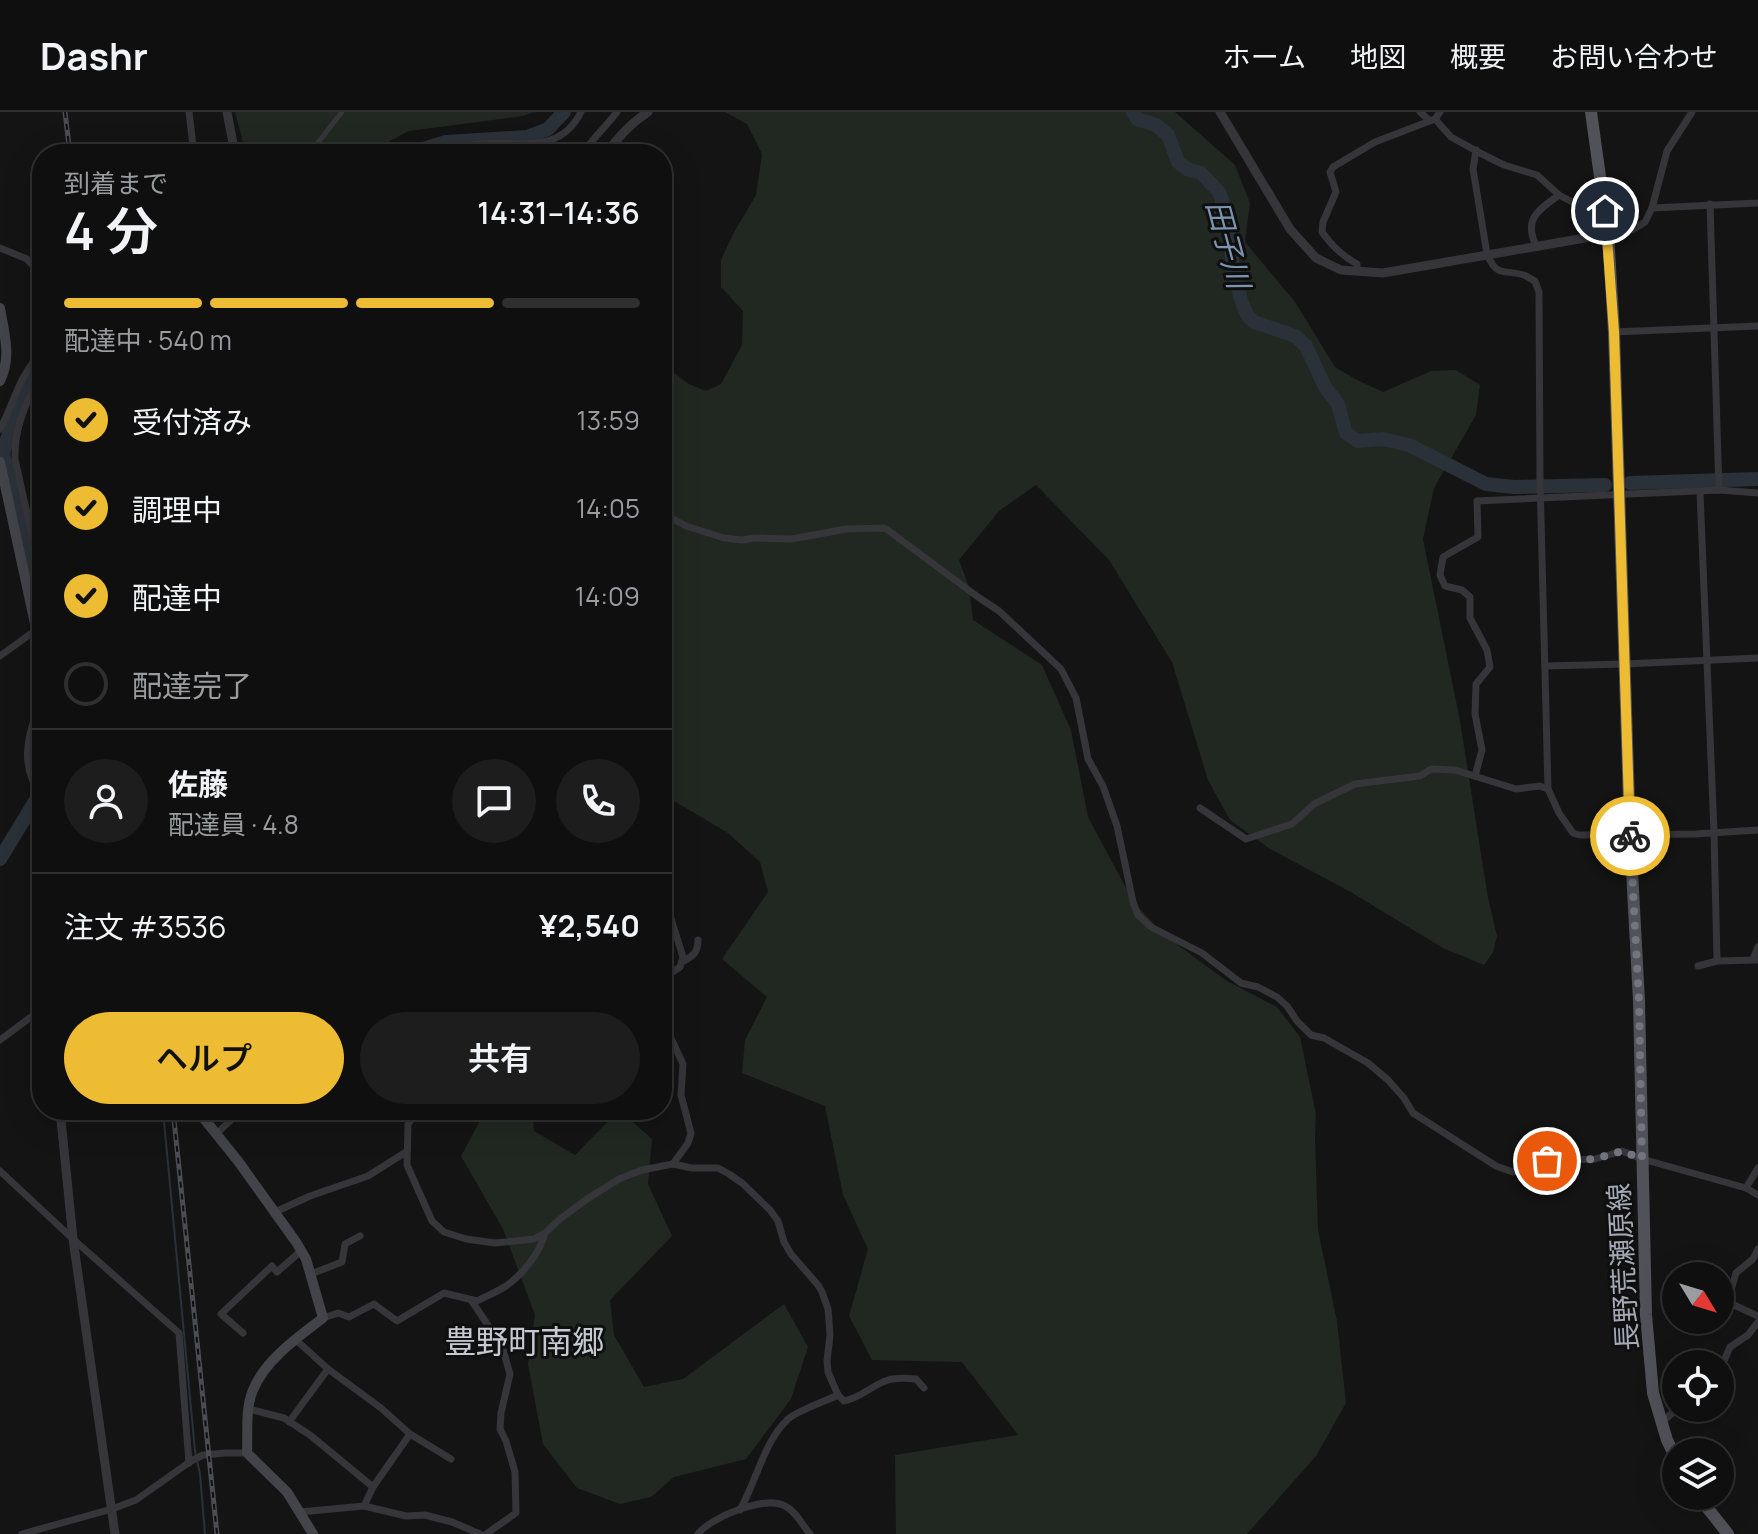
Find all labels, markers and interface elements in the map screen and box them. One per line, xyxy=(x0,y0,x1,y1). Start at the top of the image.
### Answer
text: Dashr xyxy=(40,29,148,81)
text: ホーム xyxy=(1223,37,1306,75)
text: 地図 xyxy=(1350,37,1406,75)
text: 概要 xyxy=(1450,37,1506,75)
text: お問い合わせ xyxy=(1550,37,1718,75)
text: 到着まで xyxy=(64,165,168,201)
pin xyxy=(1571,177,1639,245)
icon: home xyxy=(1583,189,1627,233)
text: 14:31–14:36 xyxy=(477,192,640,233)
text: 4 分 xyxy=(64,195,158,266)
water label: 田子川 xyxy=(1198,195,1261,296)
text: 配達中 · 540 m xyxy=(64,322,232,358)
icon: check xyxy=(64,398,108,442)
text: 受付済み xyxy=(132,401,252,442)
text: 13:59 xyxy=(577,402,640,438)
icon: check xyxy=(64,486,108,530)
text: 調理中 xyxy=(132,489,222,530)
text: 14:05 xyxy=(576,490,640,526)
icon: check xyxy=(64,574,108,618)
text: 配達中 xyxy=(132,577,222,618)
text: 14:09 xyxy=(575,578,640,614)
text: 配達完了 xyxy=(132,665,252,706)
button: person xyxy=(64,759,148,843)
button: chat xyxy=(452,759,536,843)
button: phone xyxy=(556,759,640,843)
text: 佐藤 xyxy=(168,763,228,804)
courier xyxy=(1590,796,1670,876)
text: 配達員 · 4.8 xyxy=(168,806,299,842)
icon: bike xyxy=(1608,814,1652,858)
text: ¥2,540 xyxy=(539,905,640,946)
text: 注文 #3536 xyxy=(64,906,227,947)
button: ヘルプ xyxy=(64,1012,344,1104)
button: 共有 xyxy=(360,1012,640,1104)
pin xyxy=(1513,1127,1581,1195)
icon: bag xyxy=(1525,1139,1569,1183)
street label: 長野荒瀬原線 xyxy=(1599,1182,1645,1352)
north arrow xyxy=(1662,1262,1734,1334)
map controls xyxy=(1662,1262,1734,1510)
district label: 豊野町南郷 xyxy=(444,1319,604,1363)
button: locate xyxy=(1662,1350,1734,1422)
button: layers xyxy=(1662,1438,1734,1510)

